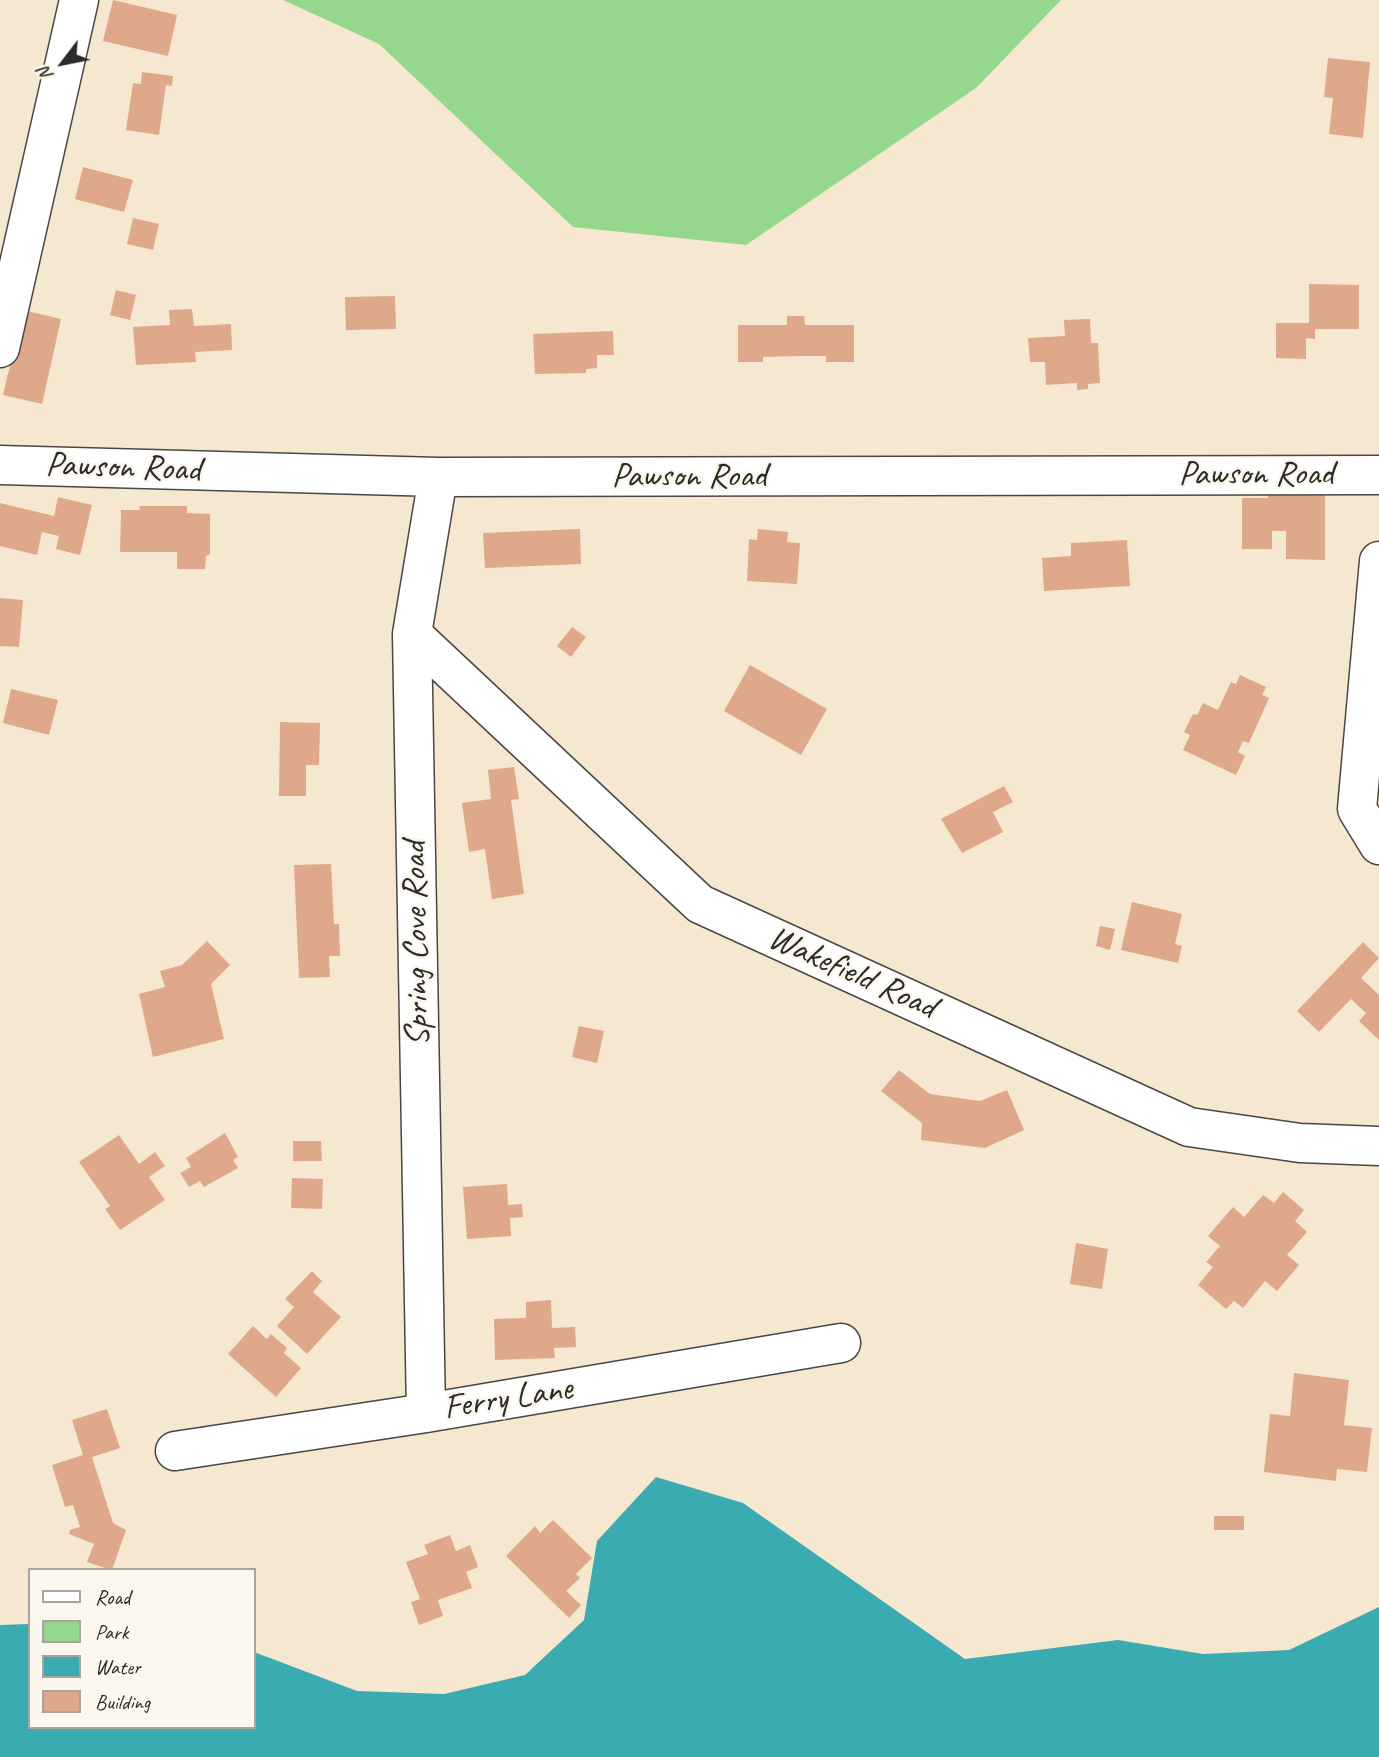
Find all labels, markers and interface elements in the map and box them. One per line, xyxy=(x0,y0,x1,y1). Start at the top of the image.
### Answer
north arrow xyxy=(28,28,98,98)
text: N xyxy=(32,63,58,85)
street label: Pawson Road xyxy=(45,444,201,492)
street label: Pawson Road xyxy=(1179,454,1333,496)
street label: Pawson Road xyxy=(612,456,766,498)
street label: Spring Cove Road xyxy=(394,841,440,1047)
street label: Wakefield Road xyxy=(762,917,942,1029)
street label: Ferry Lane xyxy=(441,1368,575,1430)
legend xyxy=(28,1568,256,1729)
text: Road xyxy=(95,1584,130,1610)
text: Park xyxy=(95,1619,128,1645)
text: Water xyxy=(95,1654,141,1680)
text: Building xyxy=(95,1689,150,1715)

